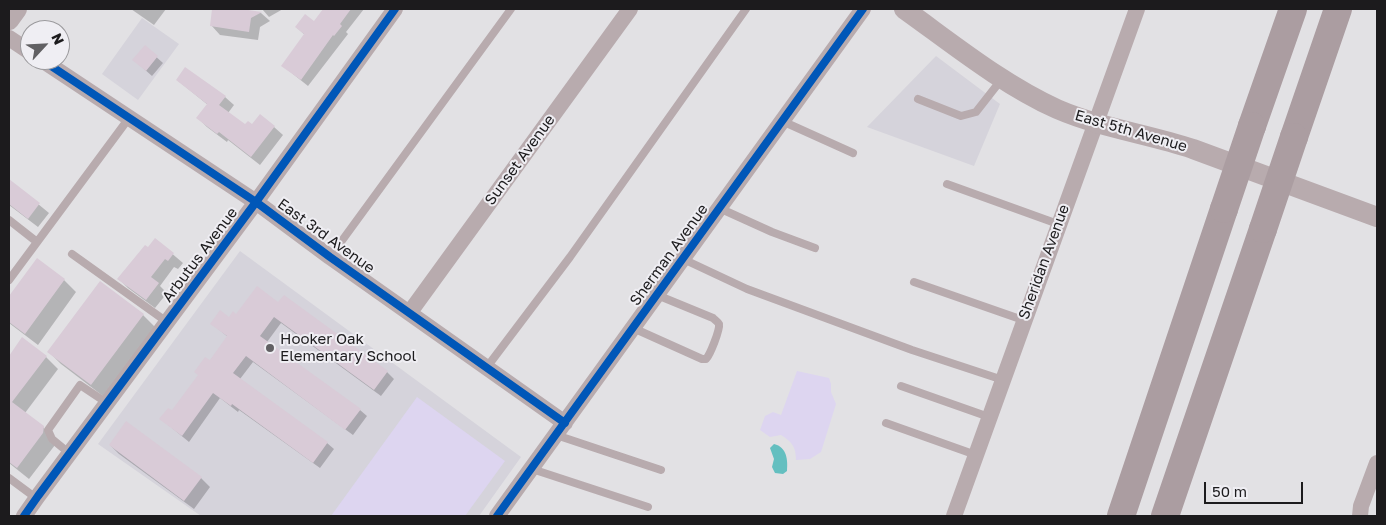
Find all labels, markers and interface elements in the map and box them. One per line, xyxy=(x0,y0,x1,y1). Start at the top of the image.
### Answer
north arrow xyxy=(20,20,70,70)
text: N xyxy=(48,30,68,47)
street label: East 5th Avenue xyxy=(1073,106,1189,156)
street label: Sunset Avenue xyxy=(481,111,559,209)
street label: East 3rd Avenue xyxy=(274,195,378,277)
street label: Sherman Avenue xyxy=(626,201,712,309)
street label: Sheridan Avenue xyxy=(1015,202,1073,322)
street label: Arbutus Avenue xyxy=(159,204,241,306)
place label: Hooker Oak Elementary School xyxy=(280,330,416,365)
marker: Hooker Oak Elementary School xyxy=(264,342,276,354)
scale bar xyxy=(1206,472,1305,504)
text: 50 m xyxy=(1212,482,1247,500)

